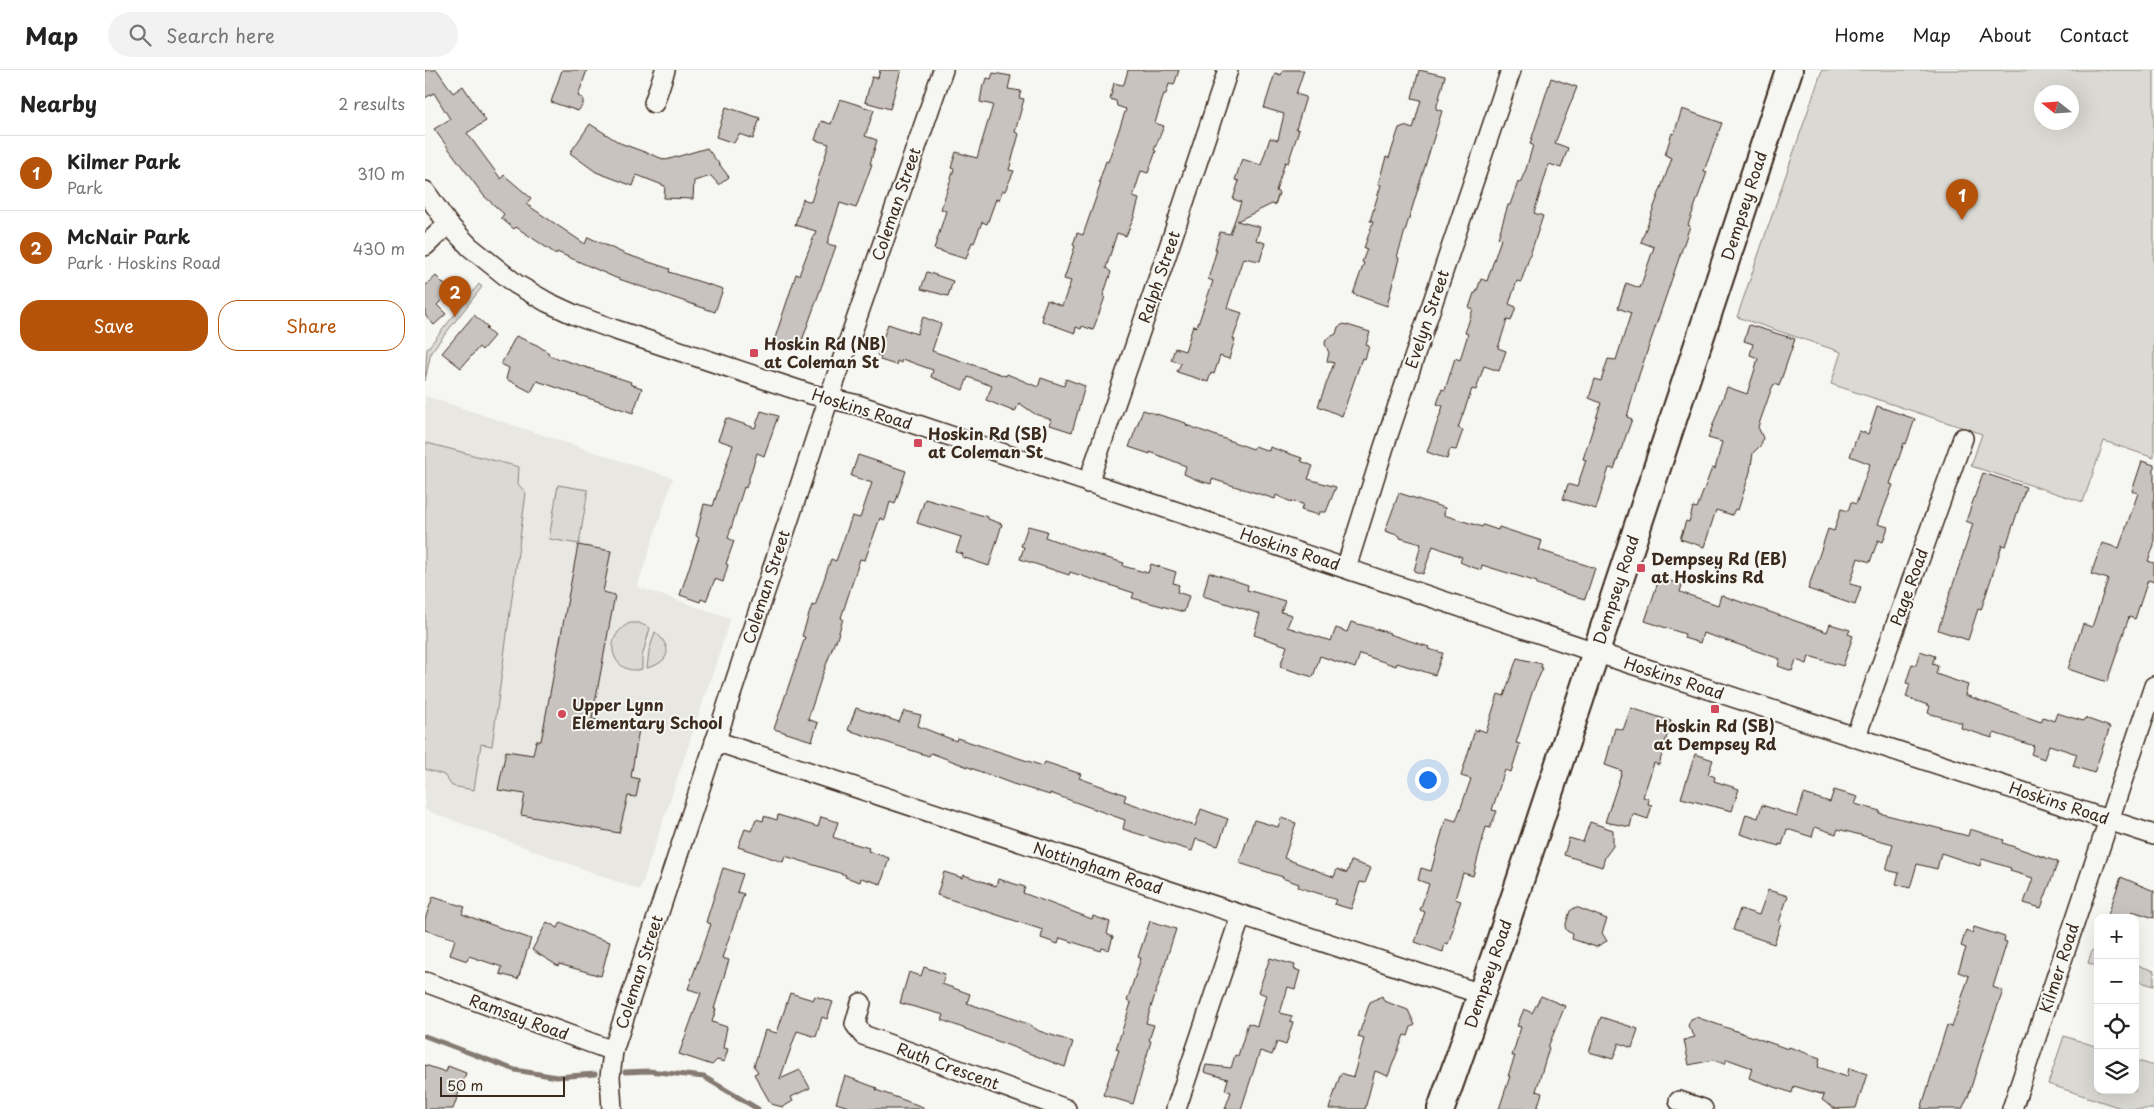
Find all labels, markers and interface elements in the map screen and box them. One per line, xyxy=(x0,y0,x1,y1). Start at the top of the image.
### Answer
search box xyxy=(108,12,458,57)
text: Map xyxy=(25,17,78,53)
icon: search xyxy=(126,21,154,49)
text: Search here xyxy=(166,21,275,49)
text: Home xyxy=(1834,21,1884,48)
text: Map xyxy=(1912,21,1951,48)
text: About xyxy=(1979,21,2031,48)
text: Contact xyxy=(2059,21,2129,48)
north arrow xyxy=(2034,85,2079,130)
text: Nearby xyxy=(20,87,97,119)
text: 2 results xyxy=(338,91,405,115)
street label: Coleman Street xyxy=(864,144,926,264)
text: Kilmer Park xyxy=(67,147,181,175)
street label: Dempsey Road xyxy=(1714,148,1772,264)
text: 1 xyxy=(32,161,40,185)
text: 310 m xyxy=(357,161,405,185)
text: Park xyxy=(67,175,103,199)
pin: 1 xyxy=(1946,179,1978,220)
text: McNair Park xyxy=(67,222,190,250)
street label: Ralph Street xyxy=(1131,227,1185,326)
text: 2 xyxy=(30,236,42,260)
text: 430 m xyxy=(353,236,405,260)
text: Park · Hoskins Road xyxy=(67,250,221,274)
street label: Evelyn Street xyxy=(1398,266,1454,371)
pin: 2 xyxy=(439,276,471,317)
button: Save xyxy=(20,300,208,351)
button: Share xyxy=(218,300,405,351)
place label: Hoskin Rd (NB) at Coleman St xyxy=(764,331,886,373)
marker: Hoskin Rd (NB) at Coleman St xyxy=(748,347,760,359)
street label: Hoskins Road xyxy=(809,381,916,435)
place label: Hoskin Rd (SB) at Coleman St xyxy=(928,421,1048,463)
marker: Hoskin Rd (SB) at Coleman St xyxy=(912,437,924,449)
street label: Hoskins Road xyxy=(1237,521,1343,576)
street label: Coleman Street xyxy=(735,527,795,647)
street label: Dempsey Road xyxy=(1586,532,1644,648)
street label: Page Road xyxy=(1883,545,1933,629)
place label: Dempsey Rd (EB) at Hoskins Rd xyxy=(1651,546,1787,588)
marker: Dempsey Rd (EB) at Hoskins Rd xyxy=(1635,562,1647,574)
street label: Hoskins Road xyxy=(1621,650,1727,705)
place label: Upper Lynn Elementary School xyxy=(572,692,723,734)
marker: Hoskin Rd (SB) at Dempsey Rd xyxy=(1709,703,1721,715)
marker: Upper Lynn Elementary School xyxy=(556,708,568,720)
place label: Hoskin Rd (SB) at Dempsey Rd xyxy=(1654,713,1777,755)
your location xyxy=(1415,767,1441,793)
street label: Hoskins Road xyxy=(2006,775,2112,830)
street label: Nottingham Road xyxy=(1030,835,1166,899)
street label: Coleman Street xyxy=(608,912,668,1032)
map controls xyxy=(2094,914,2139,1094)
button: + xyxy=(2094,914,2139,959)
street label: Dempsey Road xyxy=(1457,916,1517,1031)
street label: Kilmer Road xyxy=(2032,920,2084,1016)
button: − xyxy=(2094,959,2139,1004)
street label: Ramsay Road xyxy=(466,987,573,1045)
button: locate xyxy=(2094,1004,2139,1049)
street label: Ruth Crescent xyxy=(894,1035,1003,1095)
button: layers xyxy=(2094,1049,2139,1094)
scale bar xyxy=(440,1074,565,1097)
text: 50 m xyxy=(447,1075,483,1096)

